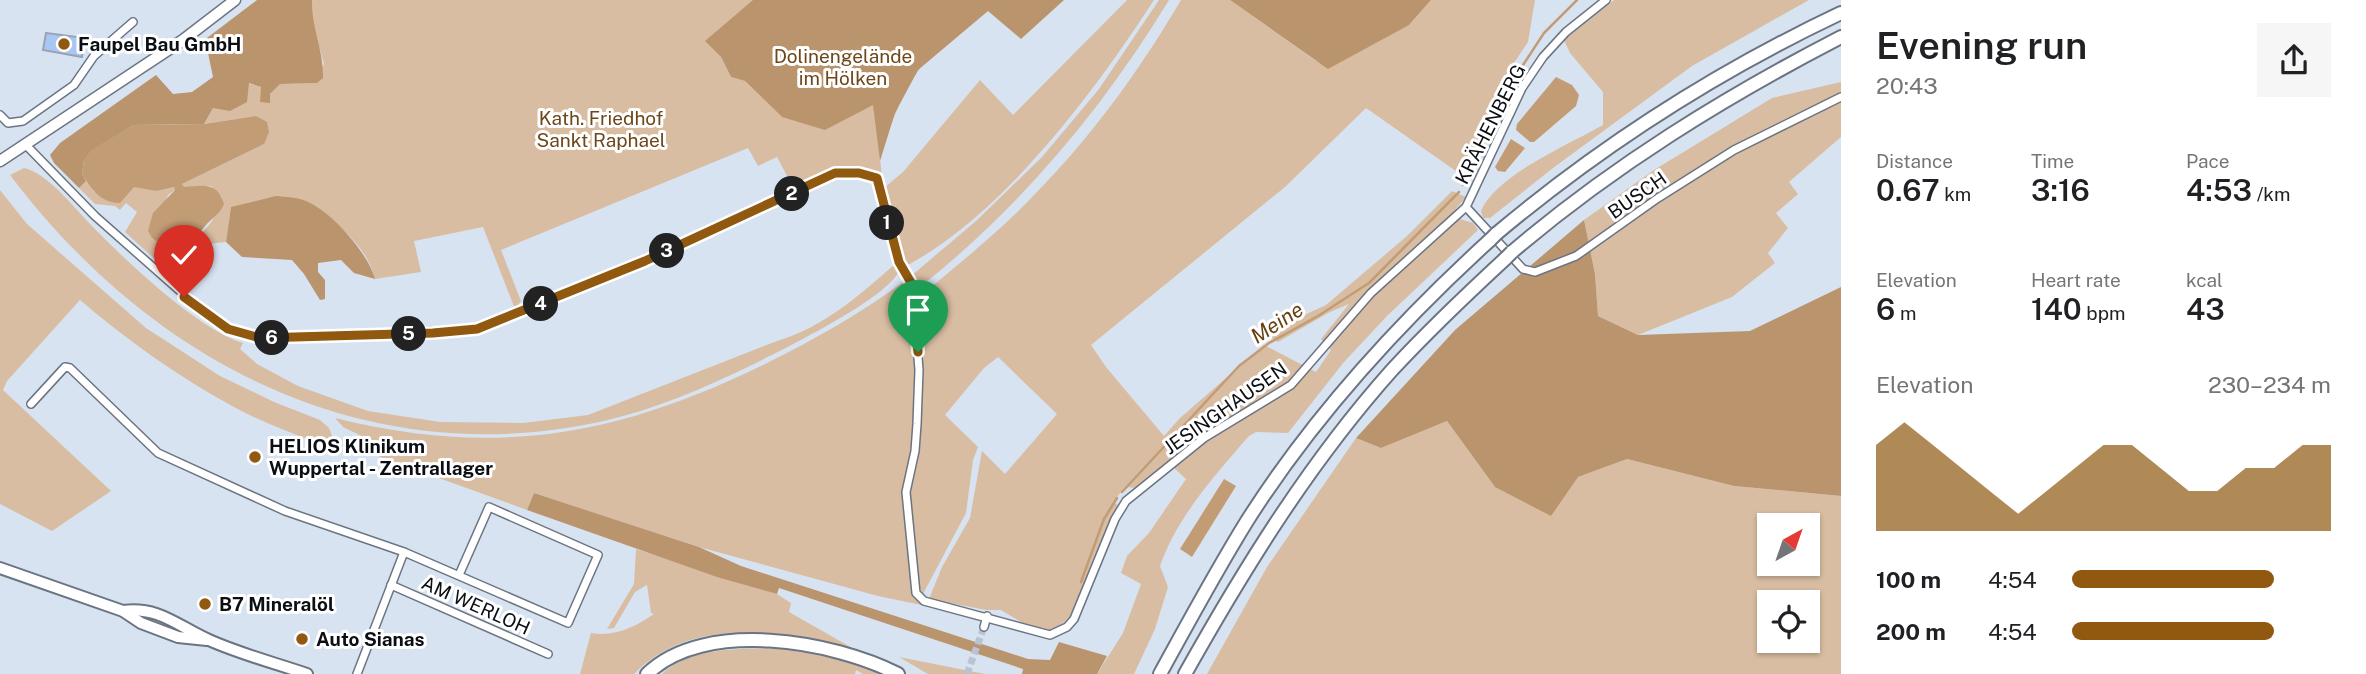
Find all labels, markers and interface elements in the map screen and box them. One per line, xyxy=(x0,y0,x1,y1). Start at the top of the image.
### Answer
text: Evening run xyxy=(1876,23,2087,68)
button: share xyxy=(2257,23,2331,97)
place label: Faupel Bau GmbH xyxy=(78,33,241,55)
marker: Faupel Bau GmbH xyxy=(56,36,72,52)
park label: Dolinengelände im Hölken xyxy=(774,45,912,89)
street label: KRÄHENBERG xyxy=(1450,60,1530,188)
text: 20:43 xyxy=(1876,72,1938,99)
park label: Kath. Friedhof Sankt Raphael xyxy=(537,107,665,151)
text: Distance xyxy=(1876,150,1953,172)
text: Time xyxy=(2031,150,2074,172)
text: Pace xyxy=(2186,150,2229,172)
street label: BUSCH xyxy=(1604,167,1670,223)
text: 0.67 xyxy=(1876,172,1940,208)
text: 3:16 xyxy=(2031,172,2090,208)
text: 4:53 xyxy=(2186,172,2252,208)
pin: 2 xyxy=(774,176,810,212)
text: 2 xyxy=(785,182,798,204)
text: km xyxy=(1940,183,1971,205)
text: /km xyxy=(2252,183,2290,205)
pin: 1 xyxy=(870,206,904,241)
text: 1 xyxy=(882,211,891,233)
pin xyxy=(154,225,214,297)
pin: 3 xyxy=(650,233,684,268)
icon: check xyxy=(165,236,203,274)
text: 3 xyxy=(660,239,673,261)
text: Elevation xyxy=(1876,269,1957,291)
text: Heart rate xyxy=(2031,269,2121,291)
text: kcal xyxy=(2186,269,2223,291)
pin xyxy=(888,280,948,352)
pin: 4 xyxy=(524,286,558,322)
icon: arrive xyxy=(899,291,937,329)
text: 6 xyxy=(1876,291,1895,327)
text: 140 xyxy=(2031,291,2082,327)
text: 43 xyxy=(2186,291,2225,327)
text: 4 xyxy=(534,292,547,314)
water label: Meine xyxy=(1246,296,1308,349)
text: m xyxy=(1895,302,1916,324)
text: bpm xyxy=(2082,302,2125,324)
pin: 5 xyxy=(392,316,426,352)
pin: 6 xyxy=(254,320,290,356)
text: 5 xyxy=(402,322,415,344)
text: 6 xyxy=(265,326,278,348)
street label: JESINGHAUSEN xyxy=(1159,357,1291,459)
text: Elevation xyxy=(1876,371,1974,398)
text: 230–234 m xyxy=(2208,371,2331,398)
place label: HELIOS Klinikum Wuppertal - Zentrallager xyxy=(269,435,493,479)
marker: HELIOS Klinikum Wuppertal - Zentrallager xyxy=(247,449,263,465)
north arrow xyxy=(1757,513,1820,576)
map controls xyxy=(1757,513,1820,653)
text: 100 m xyxy=(1876,566,1941,593)
text: 4:54 xyxy=(1988,566,2037,593)
street label: AM WERLOH xyxy=(418,571,534,639)
button: locate xyxy=(1757,590,1820,653)
place label: B7 Mineralöl xyxy=(219,593,334,615)
marker: B7 Mineralöl xyxy=(197,596,213,612)
text: 200 m xyxy=(1876,618,1946,645)
text: 4:54 xyxy=(1988,618,2037,645)
place label: Auto Sianas xyxy=(316,628,425,650)
marker: Auto Sianas xyxy=(294,631,310,647)

